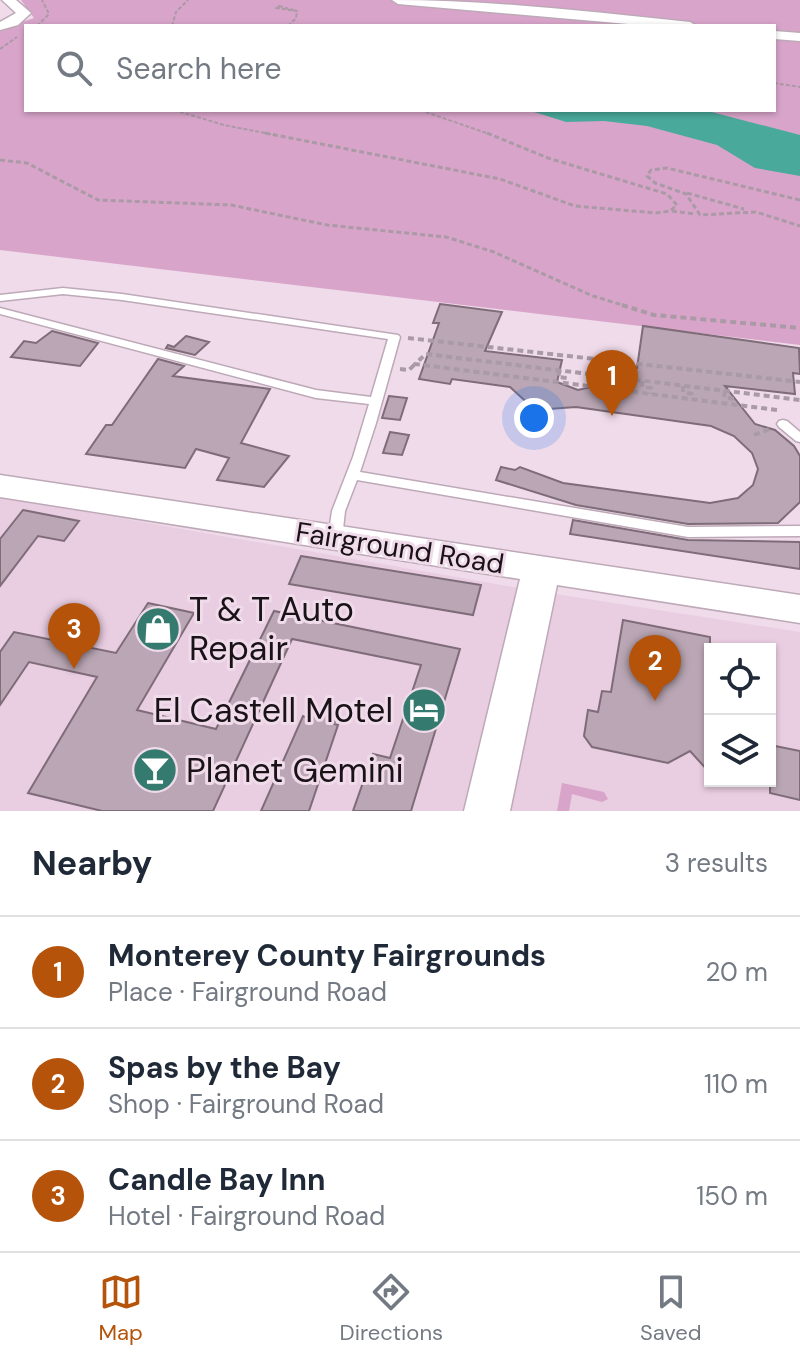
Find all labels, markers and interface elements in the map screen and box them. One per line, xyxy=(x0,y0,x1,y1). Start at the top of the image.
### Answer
search box xyxy=(24,24,776,112)
icon: search xyxy=(52,46,96,90)
text: Search here xyxy=(116,49,282,88)
pin: 1 xyxy=(586,350,638,416)
your location xyxy=(514,398,554,438)
street label: Fairground Road xyxy=(293,513,507,583)
place label: T & T Auto Repair xyxy=(189,587,354,671)
pin: 3 xyxy=(48,603,100,669)
shop icon: T & T Auto Repair xyxy=(134,605,182,653)
pin: 2 xyxy=(629,635,681,701)
map controls xyxy=(704,643,776,787)
button: locate xyxy=(704,643,776,715)
hotel icon: El Castell Motel xyxy=(400,686,448,734)
place label: El Castell Motel xyxy=(154,688,393,733)
button: layers xyxy=(704,715,776,787)
bar icon: Planet Gemini xyxy=(131,746,179,794)
place label: Planet Gemini xyxy=(186,748,404,793)
text: Nearby xyxy=(32,841,152,886)
text: 3 results xyxy=(665,846,768,880)
text: Monterey County Fairgrounds xyxy=(108,936,546,975)
text: 1 xyxy=(53,955,63,989)
text: 20 m xyxy=(705,955,768,989)
text: Place · Fairground Road xyxy=(108,975,387,1009)
text: Spas by the Bay xyxy=(108,1048,341,1087)
text: 2 xyxy=(50,1067,66,1101)
text: 110 m xyxy=(704,1067,768,1101)
text: Shop · Fairground Road xyxy=(108,1087,384,1121)
text: Candle Bay Inn xyxy=(108,1160,326,1199)
text: 3 xyxy=(50,1179,66,1213)
text: 150 m xyxy=(696,1179,768,1213)
text: Hotel · Fairground Road xyxy=(108,1199,385,1233)
tab: Map xyxy=(98,1270,143,1347)
tab: Directions xyxy=(340,1270,443,1347)
tab: Saved xyxy=(640,1270,702,1347)

